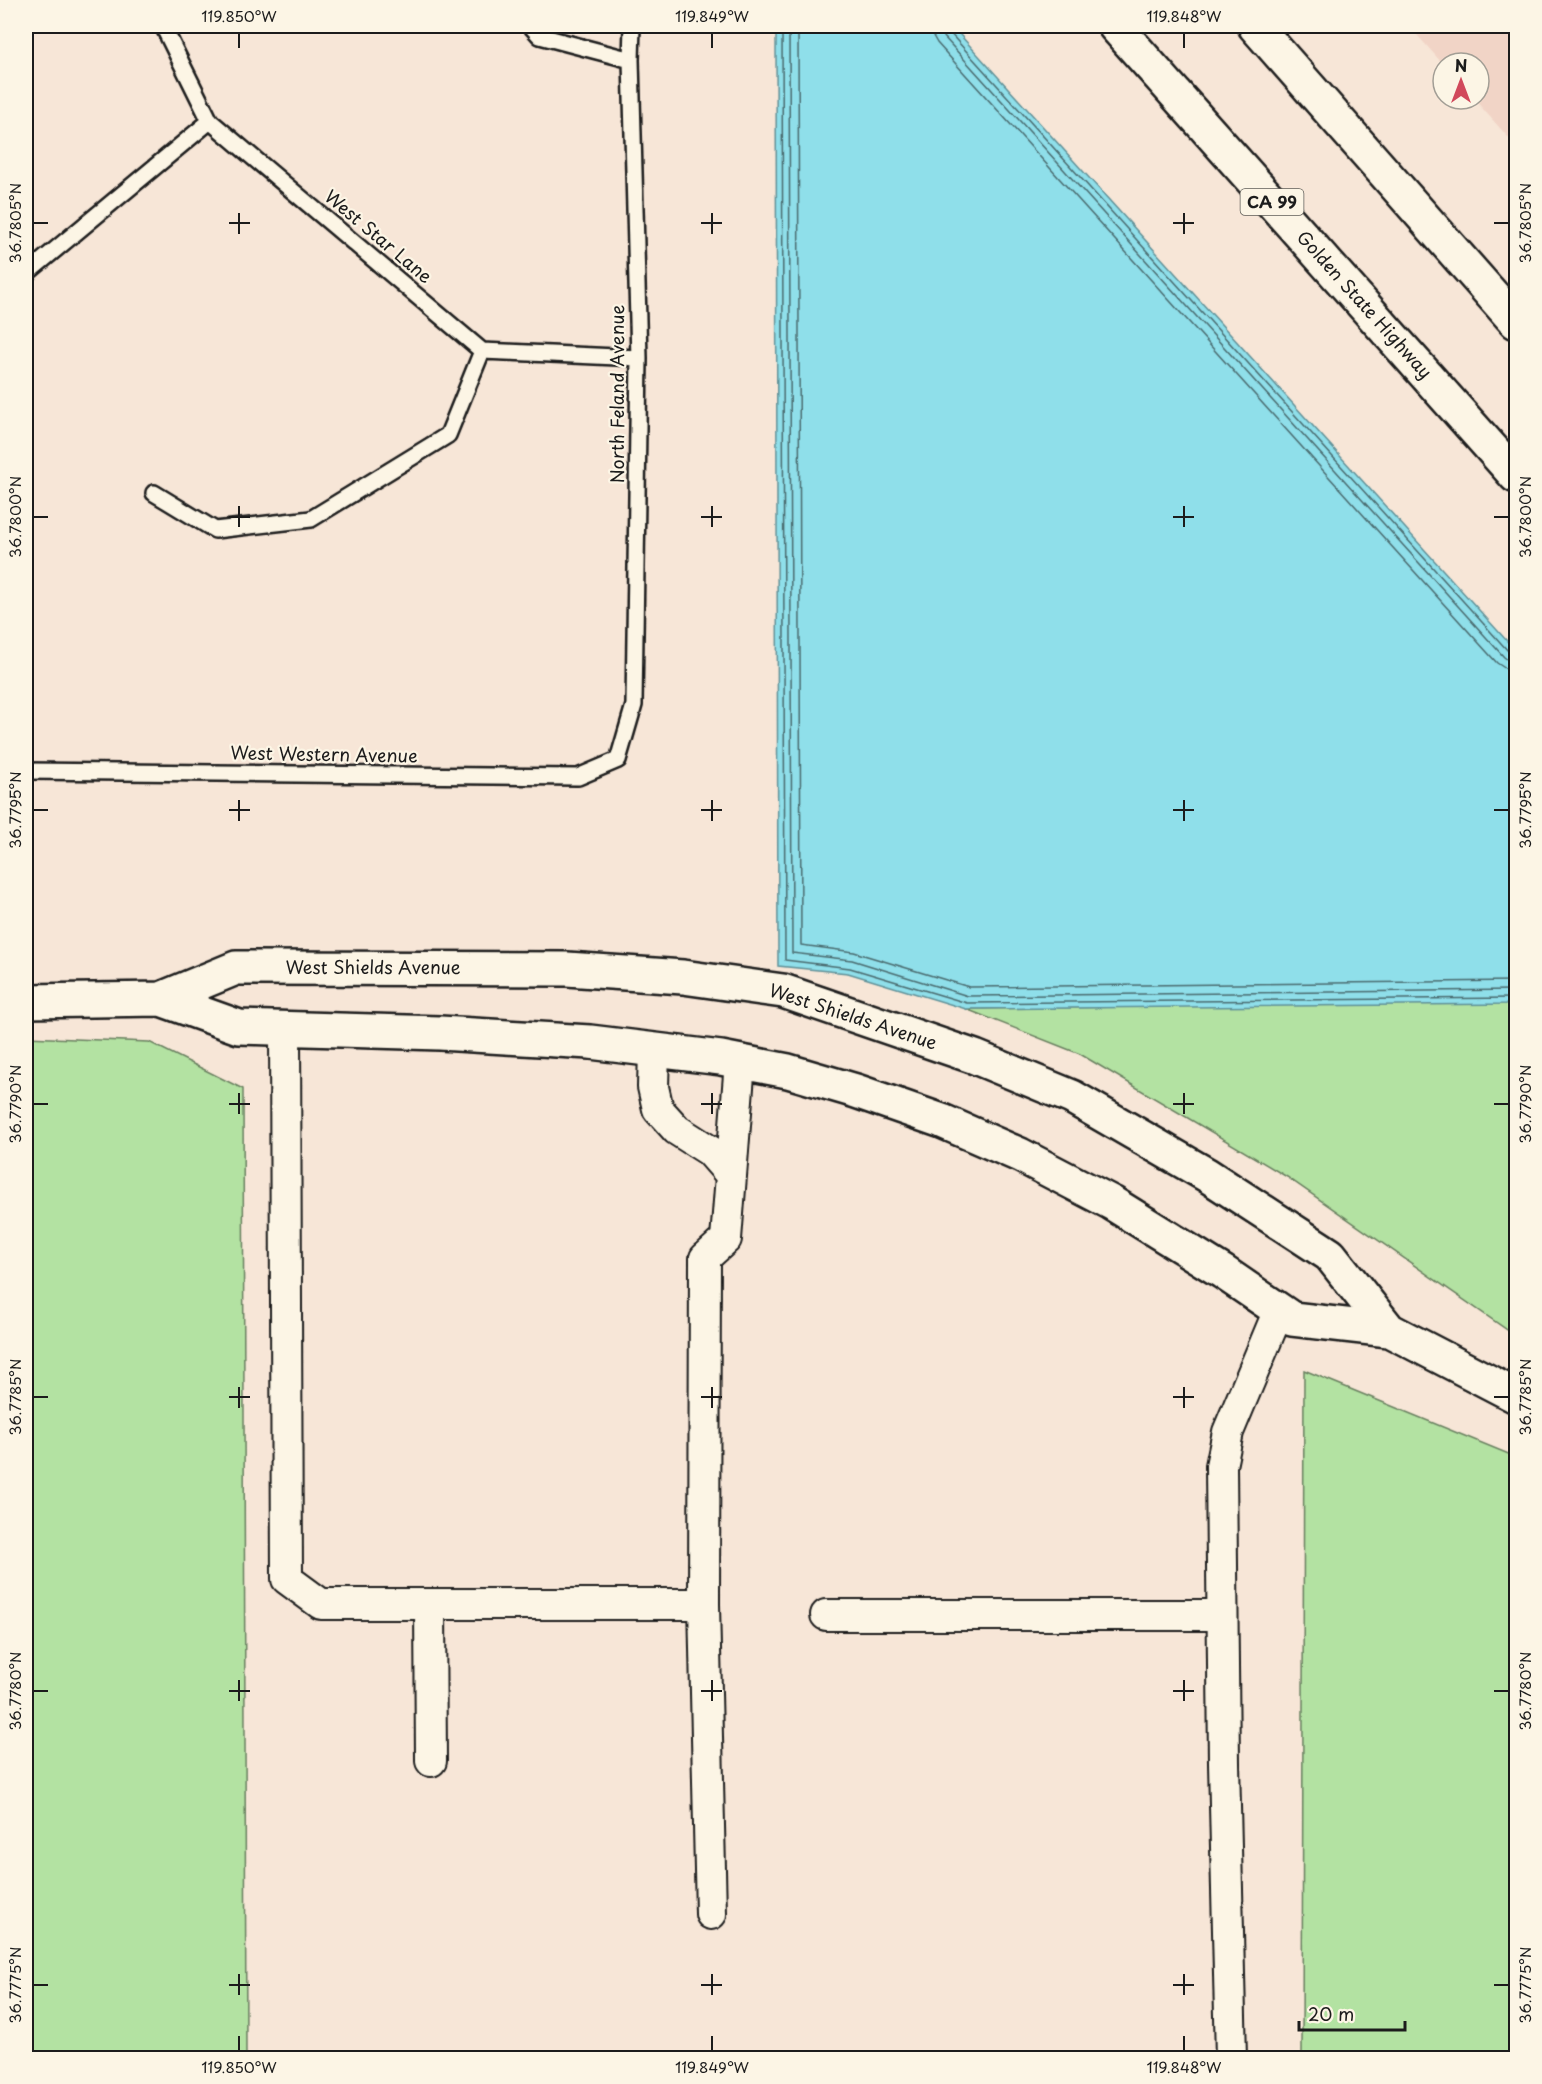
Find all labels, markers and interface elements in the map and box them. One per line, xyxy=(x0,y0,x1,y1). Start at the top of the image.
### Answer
text: 119.850°W xyxy=(201,4,277,27)
text: 119.849°W xyxy=(675,4,750,27)
text: 119.848°W xyxy=(1147,4,1222,27)
north arrow xyxy=(1431,51,1491,111)
text: N xyxy=(1455,53,1467,77)
text: 36.7805°N xyxy=(3,183,26,263)
street label: West Star Lane xyxy=(319,183,439,289)
text: 36.7805°N xyxy=(1513,183,1536,263)
road number: CA 99 xyxy=(1240,189,1304,215)
street label: Golden State Highway xyxy=(1291,224,1439,384)
street label: North Feland Avenue xyxy=(603,305,630,483)
text: 36.7800°N xyxy=(3,476,26,558)
text: 36.7800°N xyxy=(1513,476,1536,558)
street label: West Western Avenue xyxy=(230,738,418,769)
text: 36.7795°N xyxy=(3,771,26,849)
text: 36.7795°N xyxy=(1513,771,1536,849)
street label: West Shields Avenue xyxy=(285,953,461,980)
street label: West Shields Avenue xyxy=(766,976,941,1056)
text: 36.7790°N xyxy=(3,1065,26,1143)
text: 36.7790°N xyxy=(1513,1065,1536,1143)
text: 36.7785°N xyxy=(3,1358,26,1436)
text: 36.7785°N xyxy=(1513,1358,1536,1436)
text: 36.7780°N xyxy=(3,1651,26,1731)
text: 36.7780°N xyxy=(1513,1651,1536,1731)
text: 36.7775°N xyxy=(3,1947,26,2023)
text: 36.7775°N xyxy=(1513,1947,1536,2023)
scale bar xyxy=(1299,1994,1406,2032)
text: 20 m xyxy=(1308,2000,1354,2027)
text: 119.850°W xyxy=(201,2055,277,2078)
text: 119.849°W xyxy=(675,2055,750,2078)
text: 119.848°W xyxy=(1147,2055,1222,2078)

